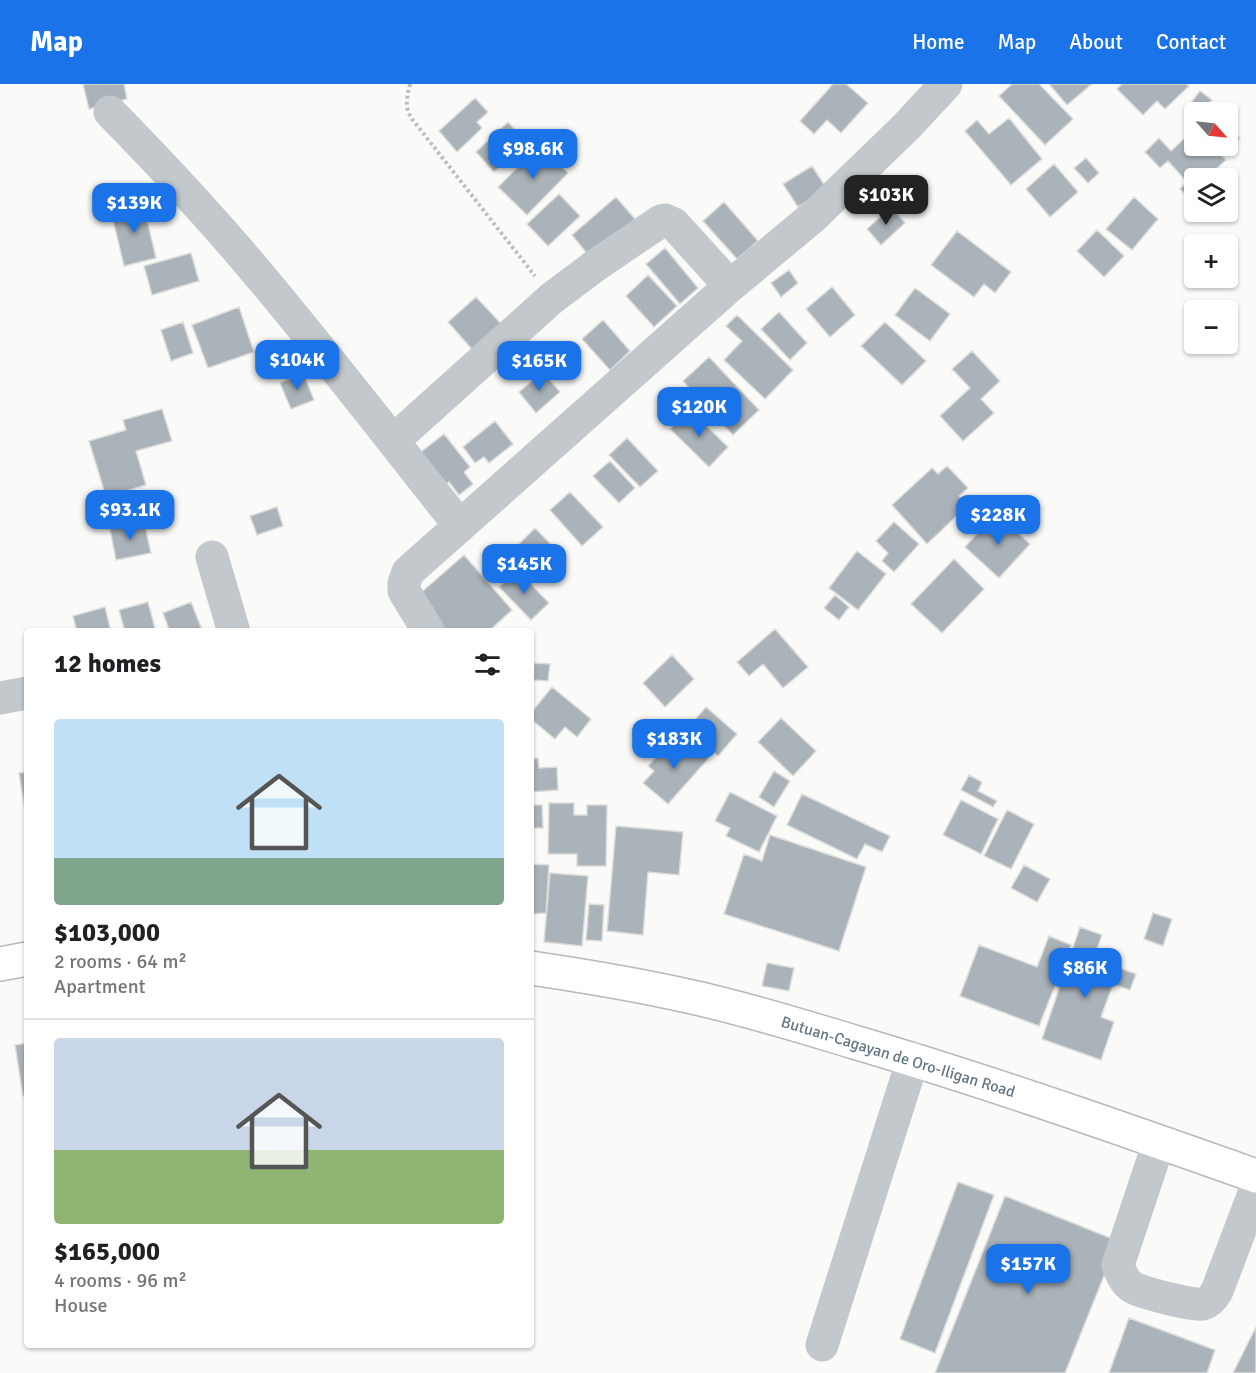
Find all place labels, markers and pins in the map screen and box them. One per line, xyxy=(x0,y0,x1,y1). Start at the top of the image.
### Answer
pin: $98.6K xyxy=(484,129,582,180)
pin: $103K xyxy=(844,175,928,226)
pin: $139K xyxy=(92,183,176,234)
pin: $104K xyxy=(255,340,339,391)
pin: $165K xyxy=(497,341,581,392)
pin: $120K xyxy=(657,387,741,438)
pin: $93.1K xyxy=(81,490,179,541)
pin: $228K xyxy=(956,495,1040,546)
pin: $145K xyxy=(482,544,566,595)
pin: $183K xyxy=(632,719,716,770)
pin: $86K xyxy=(1049,948,1121,999)
pin: $157K xyxy=(986,1244,1070,1295)

